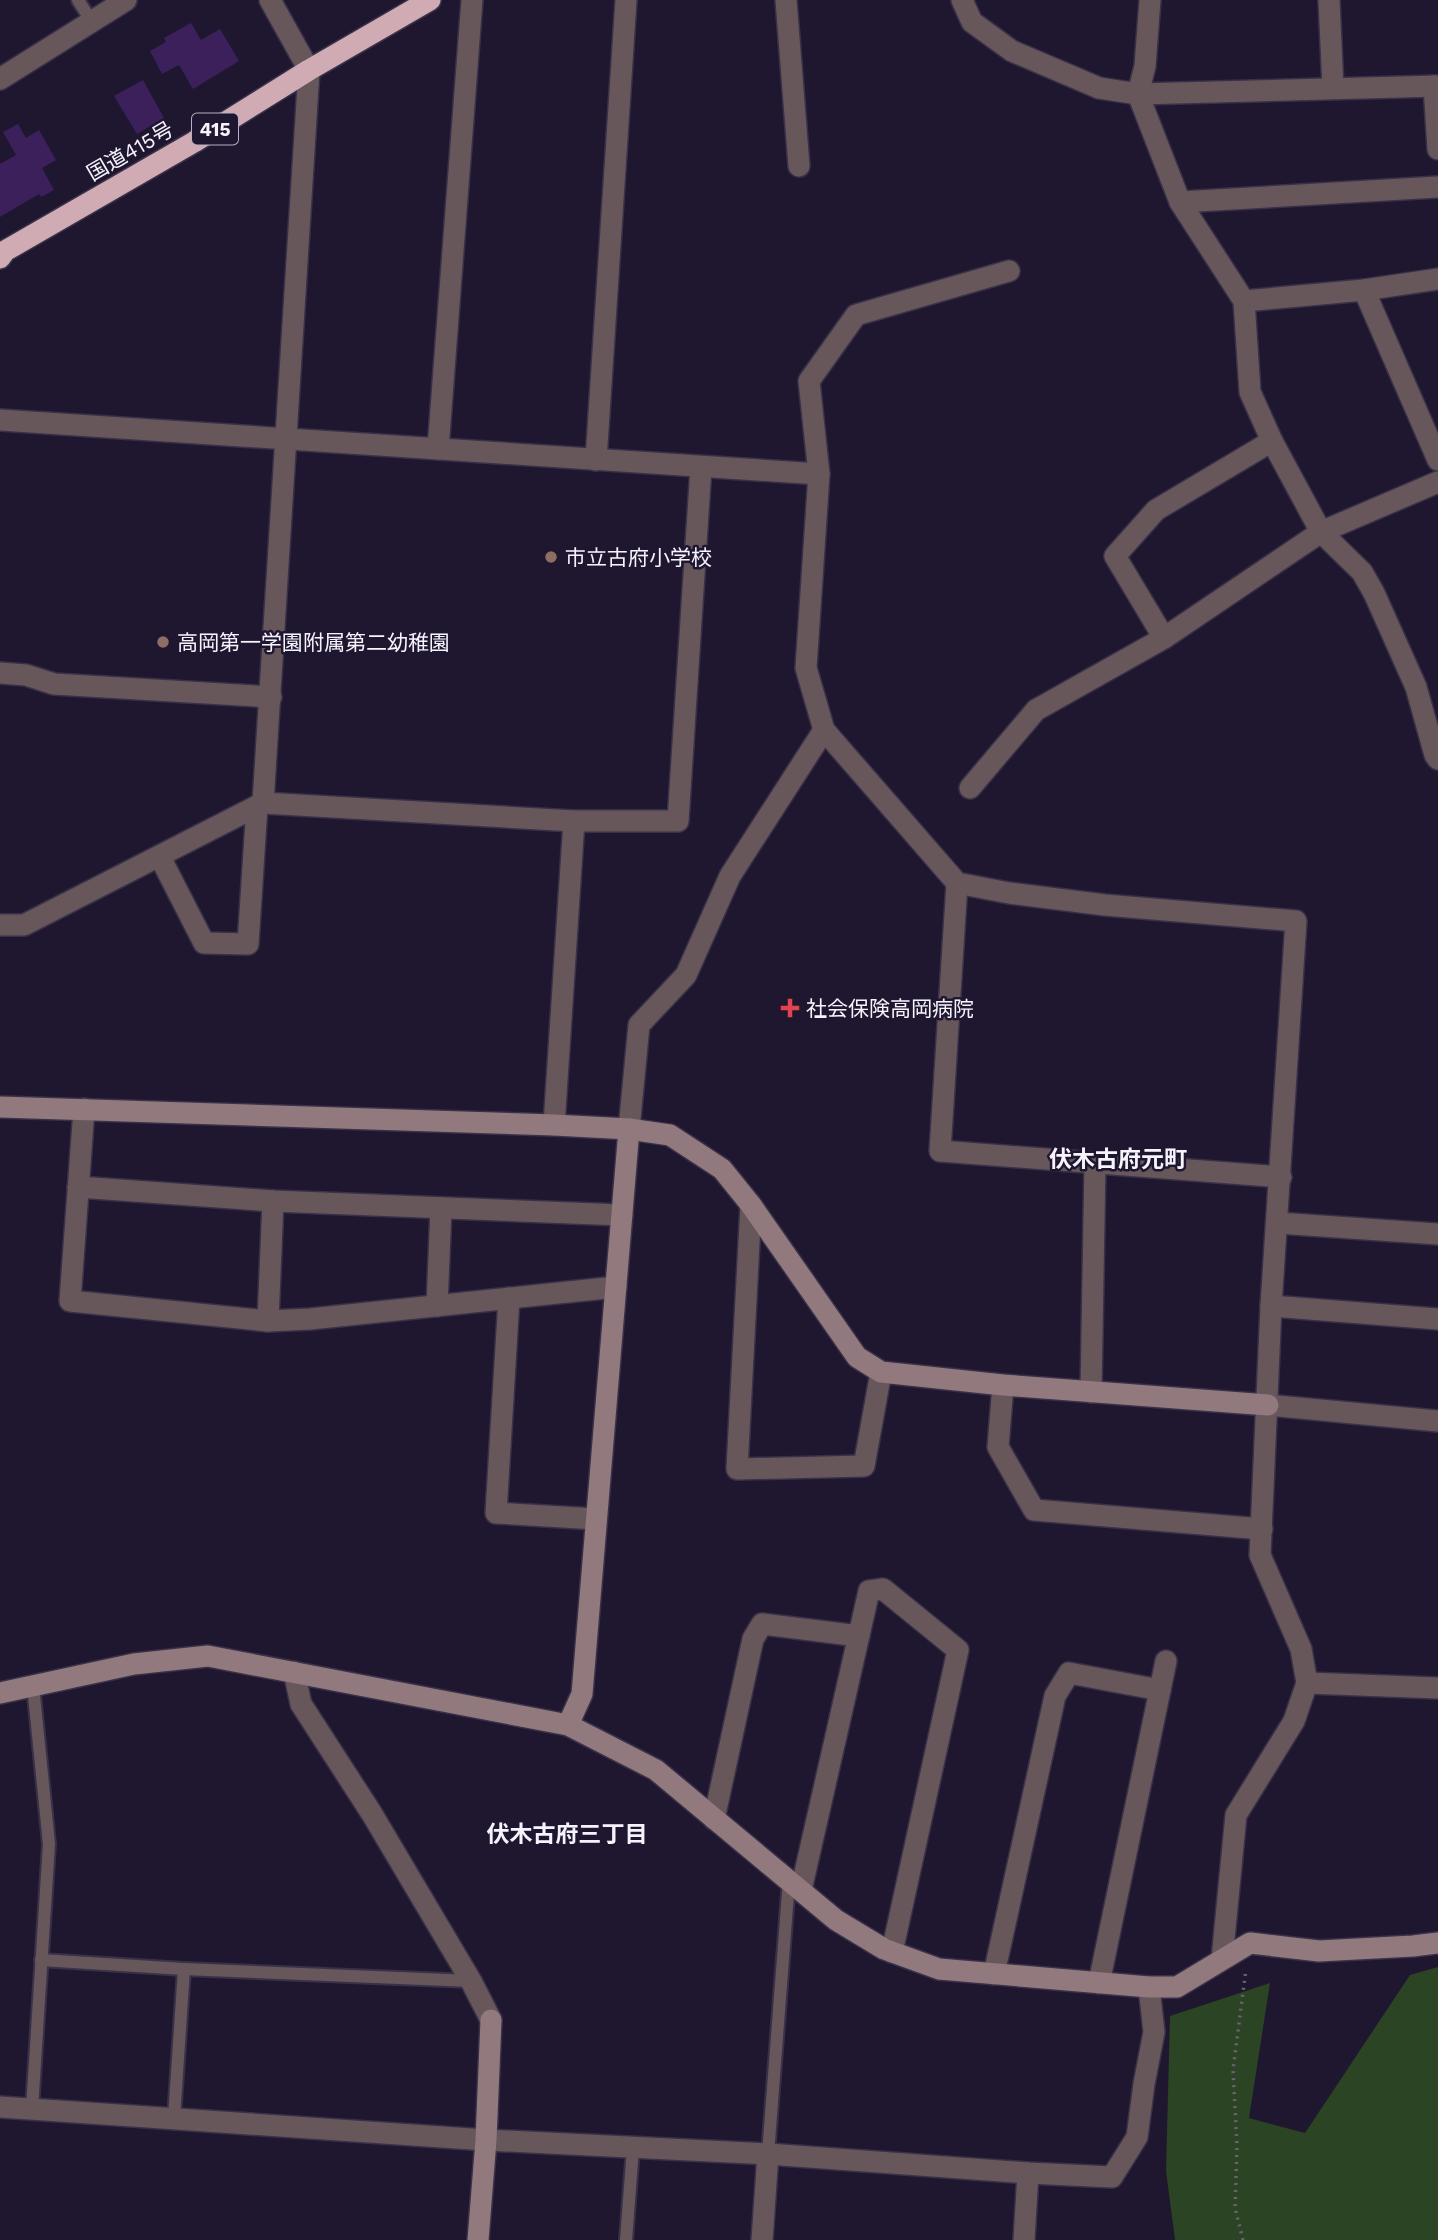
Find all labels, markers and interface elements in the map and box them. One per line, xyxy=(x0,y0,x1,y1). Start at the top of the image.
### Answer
road number: 415 xyxy=(192,113,238,144)
street label: 国道415号 xyxy=(82,116,178,186)
place label: 市立古府小学校 xyxy=(565,545,712,570)
marker: 市立古府小学校 xyxy=(543,549,559,565)
place label: 高岡第一学園附属第二幼稚園 xyxy=(177,630,450,655)
marker: 高岡第一学園附属第二幼稚園 xyxy=(155,634,171,650)
place label: 社会保険高岡病院 xyxy=(806,996,974,1021)
marker: 社会保険高岡病院 xyxy=(780,998,800,1018)
district label: 伏木古府元町 xyxy=(1049,1146,1187,1173)
district label: 伏木古府三丁目 xyxy=(487,1821,648,1848)

